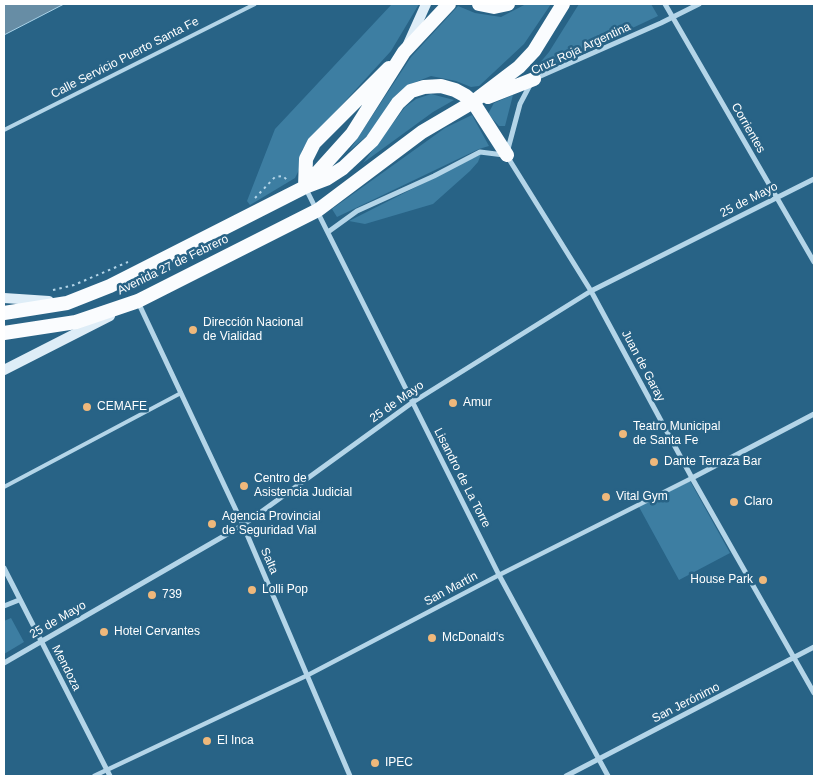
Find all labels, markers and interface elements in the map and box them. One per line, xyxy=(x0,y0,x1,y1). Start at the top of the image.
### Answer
street label: Calle Servicio Puerto Santa Fe xyxy=(49,14,201,102)
street label: Cruz Roja Argentina xyxy=(529,20,633,78)
street label: Corrientes xyxy=(728,100,768,156)
street label: 25 de Mayo xyxy=(718,179,780,221)
street label: Avenida 27 de Febrero xyxy=(115,232,231,298)
place label: Dirección Nacional de Vialidad xyxy=(203,316,303,344)
marker: Dirección Nacional de Vialidad xyxy=(187,324,199,336)
street label: Juan de Garay xyxy=(618,328,668,404)
street label: 25 de Mayo xyxy=(367,378,427,426)
place label: Amur xyxy=(463,396,492,410)
marker: Amur xyxy=(447,397,459,409)
place label: CEMAFE xyxy=(97,400,147,414)
marker: CEMAFE xyxy=(81,401,93,413)
place label: Teatro Municipal de Santa Fe xyxy=(633,420,720,448)
street label: Lisandro de La Torre xyxy=(431,426,493,530)
marker: Teatro Municipal de Santa Fe xyxy=(617,428,629,440)
place label: Dante Terraza Bar xyxy=(664,455,761,469)
marker: Dante Terraza Bar xyxy=(648,456,660,468)
place label: Centro de Asistencia Judicial xyxy=(254,472,352,500)
marker: Centro de Asistencia Judicial xyxy=(238,480,250,492)
place label: Vital Gym xyxy=(616,490,668,504)
marker: Vital Gym xyxy=(600,491,612,503)
place label: Claro xyxy=(744,495,773,509)
marker: Claro xyxy=(728,496,740,508)
place label: Agencia Provincial de Seguridad Vial xyxy=(222,510,321,538)
marker: Agencia Provincial de Seguridad Vial xyxy=(206,518,218,530)
street label: Salta xyxy=(257,546,281,576)
street label: San Martín xyxy=(422,569,480,609)
place label: House Park xyxy=(690,573,753,587)
marker: House Park xyxy=(757,574,769,586)
place label: Lolli Pop xyxy=(262,583,308,597)
marker: Lolli Pop xyxy=(246,584,258,596)
place label: 739 xyxy=(162,588,182,602)
marker: 739 xyxy=(146,589,158,601)
street label: 25 de Mayo xyxy=(27,598,89,642)
place label: Hotel Cervantes xyxy=(114,625,200,639)
marker: Hotel Cervantes xyxy=(98,626,110,638)
place label: McDonald's xyxy=(442,631,504,645)
marker: McDonald's xyxy=(426,632,438,644)
street label: Mendoza xyxy=(48,643,84,693)
street label: San Jerónimo xyxy=(650,680,722,726)
place label: El Inca xyxy=(217,734,254,748)
marker: El Inca xyxy=(201,735,213,747)
place label: IPEC xyxy=(385,756,413,770)
marker: IPEC xyxy=(369,757,381,769)

